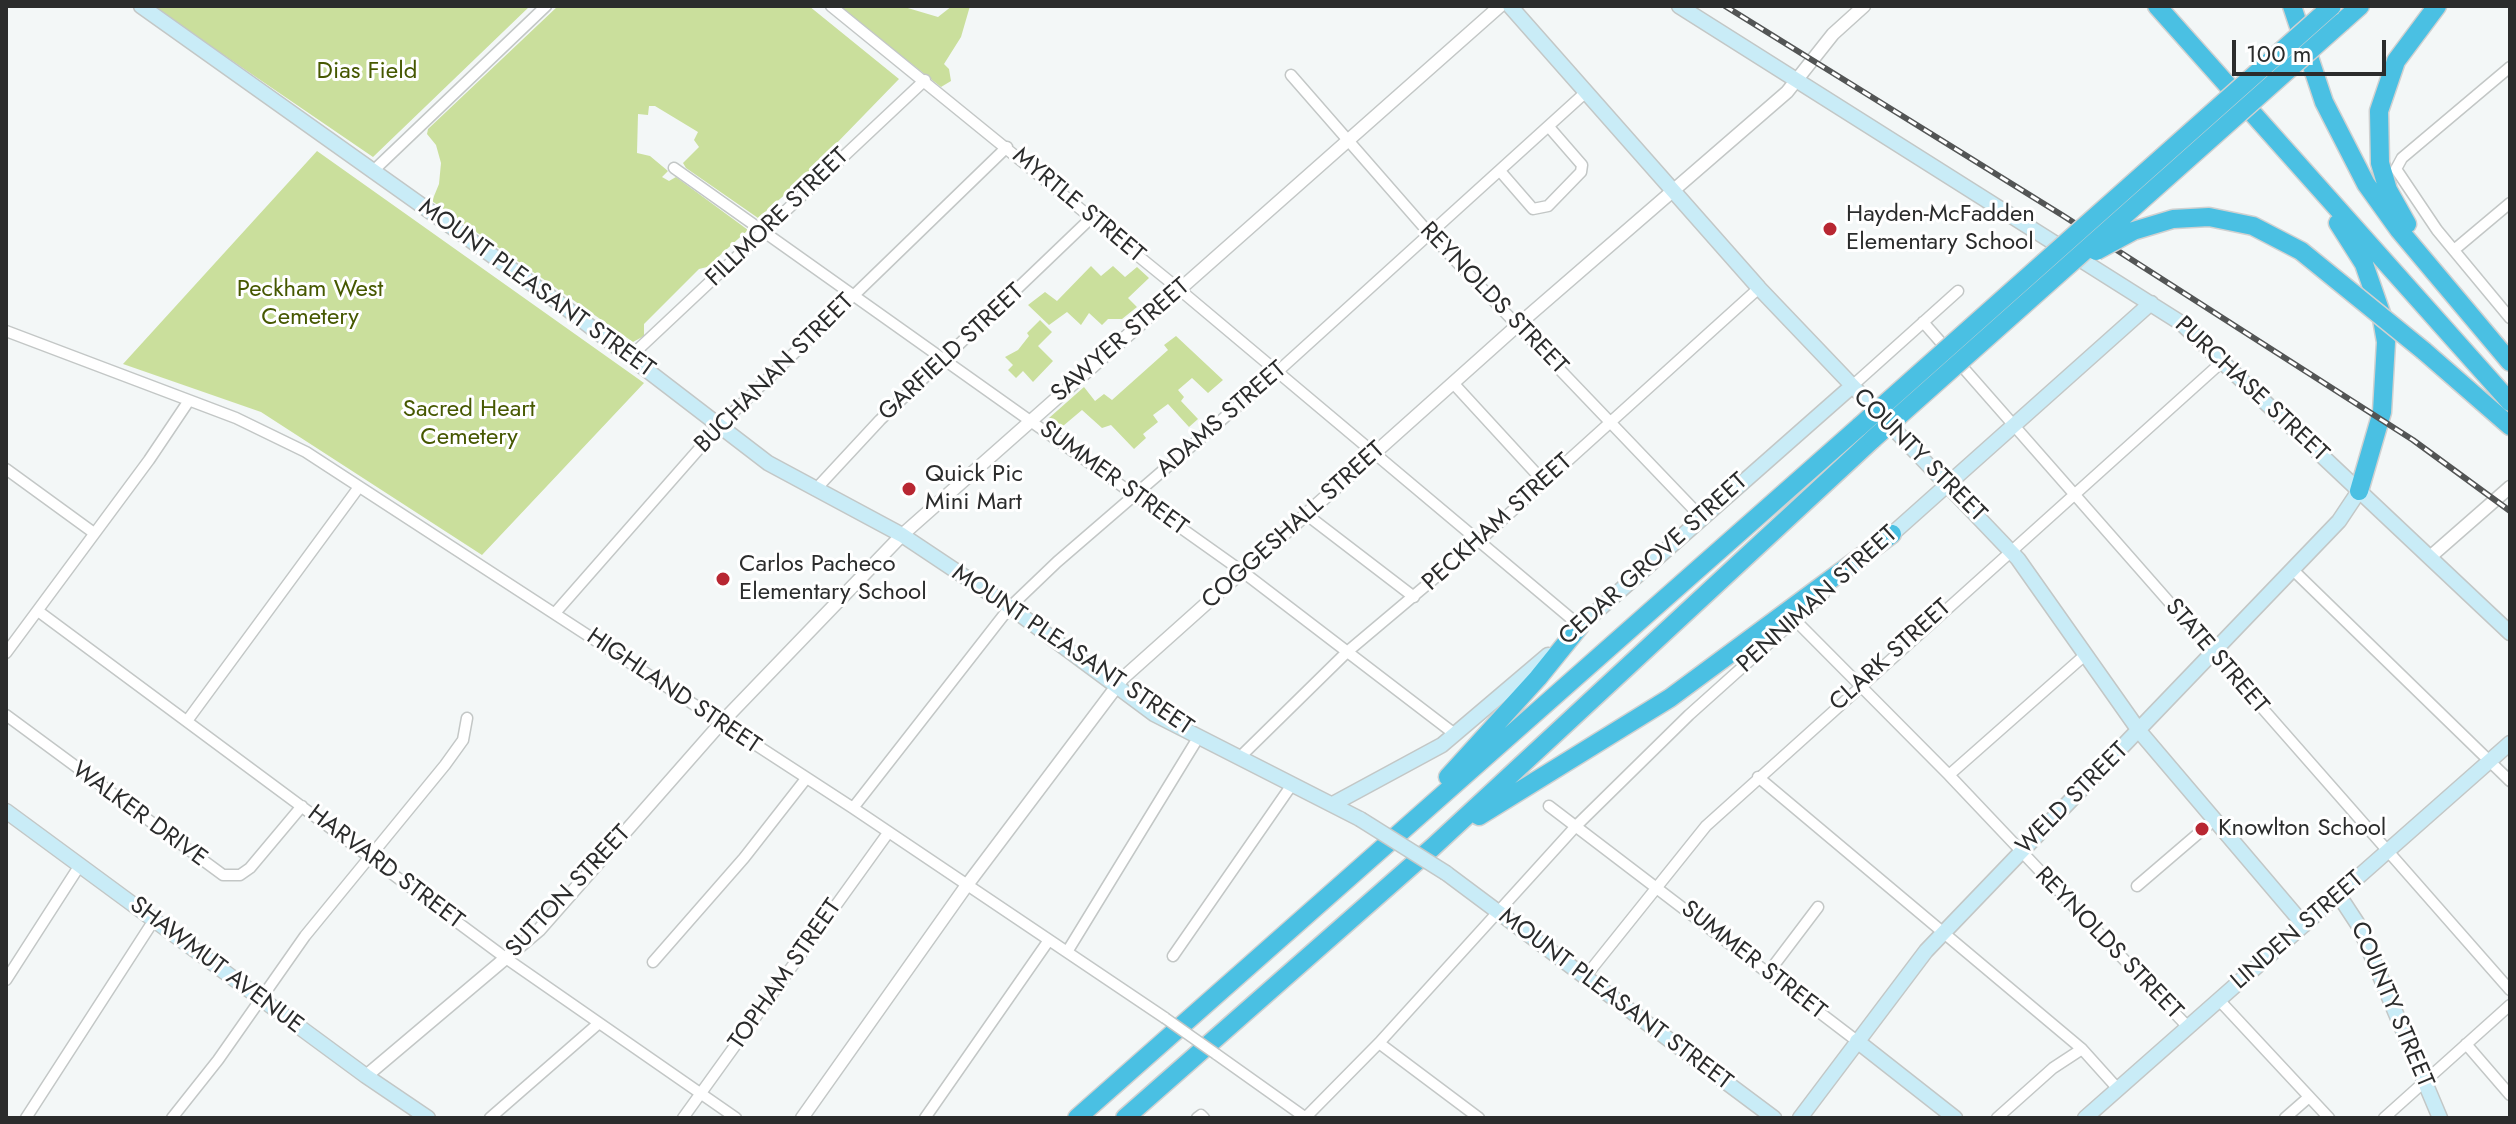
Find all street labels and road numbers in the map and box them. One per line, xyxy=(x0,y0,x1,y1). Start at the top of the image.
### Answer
street label: MYRTLE STREET xyxy=(1006,142,1150,270)
street label: FILLMORE STREET xyxy=(701,143,855,293)
street label: MOUNT PLEASANT STREET xyxy=(412,194,660,384)
street label: REYNOLDS STREET xyxy=(1413,217,1573,381)
street label: SAWYER STREET xyxy=(1046,273,1196,409)
street label: GARFIELD STREET xyxy=(873,278,1031,428)
street label: BUCHANAN STREET xyxy=(689,288,861,460)
street label: PURCHASE STREET xyxy=(2168,311,2334,469)
street label: ADAMS STREET xyxy=(1151,356,1293,484)
street label: COUNTY STREET xyxy=(1846,383,1992,529)
street label: SUMMER STREET xyxy=(1033,416,1193,542)
street label: COGGESHALL STREET xyxy=(1197,436,1391,616)
street label: PECKHAM STREET xyxy=(1417,448,1579,598)
street label: CEDAR GROVE STREET xyxy=(1554,468,1754,652)
street label: PENNIMAN STREET xyxy=(1732,520,1904,680)
street label: MOUNT PLEASANT STREET xyxy=(946,559,1198,743)
street label: CLARK STREET xyxy=(1824,594,1958,718)
street label: STATE STREET xyxy=(2158,594,2274,720)
street label: HIGHLAND STREET xyxy=(581,623,765,761)
street label: WELD STREET xyxy=(2011,737,2135,861)
street label: WALKER DRIVE xyxy=(66,756,212,874)
street label: HARVARD STREET xyxy=(301,800,469,936)
street label: SUTTON STREET xyxy=(500,820,638,964)
street label: REYNOLDS STREET xyxy=(2028,862,2188,1026)
street label: LINDEN STREET xyxy=(2226,866,2370,996)
street label: SHAWMUT AVENUE xyxy=(124,891,308,1041)
street label: TOPHAM STREET xyxy=(723,894,849,1056)
street label: SUMMER STREET xyxy=(1675,895,1831,1027)
street label: MOUNT PLEASANT STREET xyxy=(1493,903,1737,1097)
street label: COUNTY STREET xyxy=(2343,918,2439,1092)

